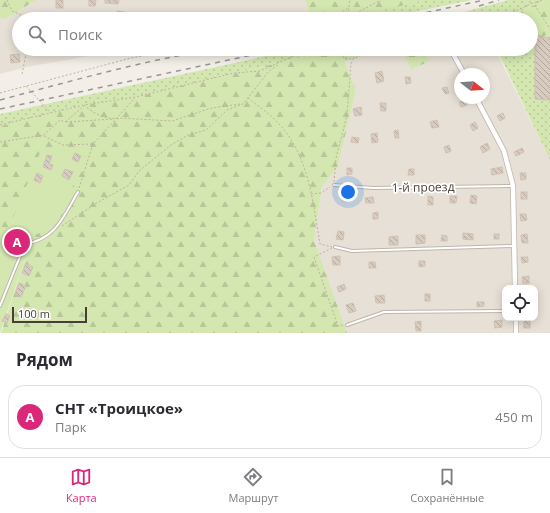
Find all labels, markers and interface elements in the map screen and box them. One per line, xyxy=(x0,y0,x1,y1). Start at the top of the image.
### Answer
search box xyxy=(12,12,538,56)
icon: search xyxy=(26,23,48,45)
text: Поиск xyxy=(58,24,102,44)
north arrow xyxy=(454,68,490,104)
street label: 1-й проезд xyxy=(391,178,455,196)
your location xyxy=(338,182,358,202)
pin: A xyxy=(4,227,30,257)
map controls xyxy=(502,285,538,321)
button: locate xyxy=(502,285,538,321)
scale bar xyxy=(12,305,87,324)
text: 100 m xyxy=(18,306,50,321)
text: Рядом xyxy=(16,348,73,371)
text: СНТ «Троицкое» xyxy=(55,398,183,418)
text: A xyxy=(26,408,34,426)
text: 450 m xyxy=(495,408,533,426)
text: Парк xyxy=(55,418,86,436)
tab: Карта xyxy=(66,466,97,505)
tab: Маршрут xyxy=(229,466,278,505)
tab: Сохранённые xyxy=(410,466,484,505)

